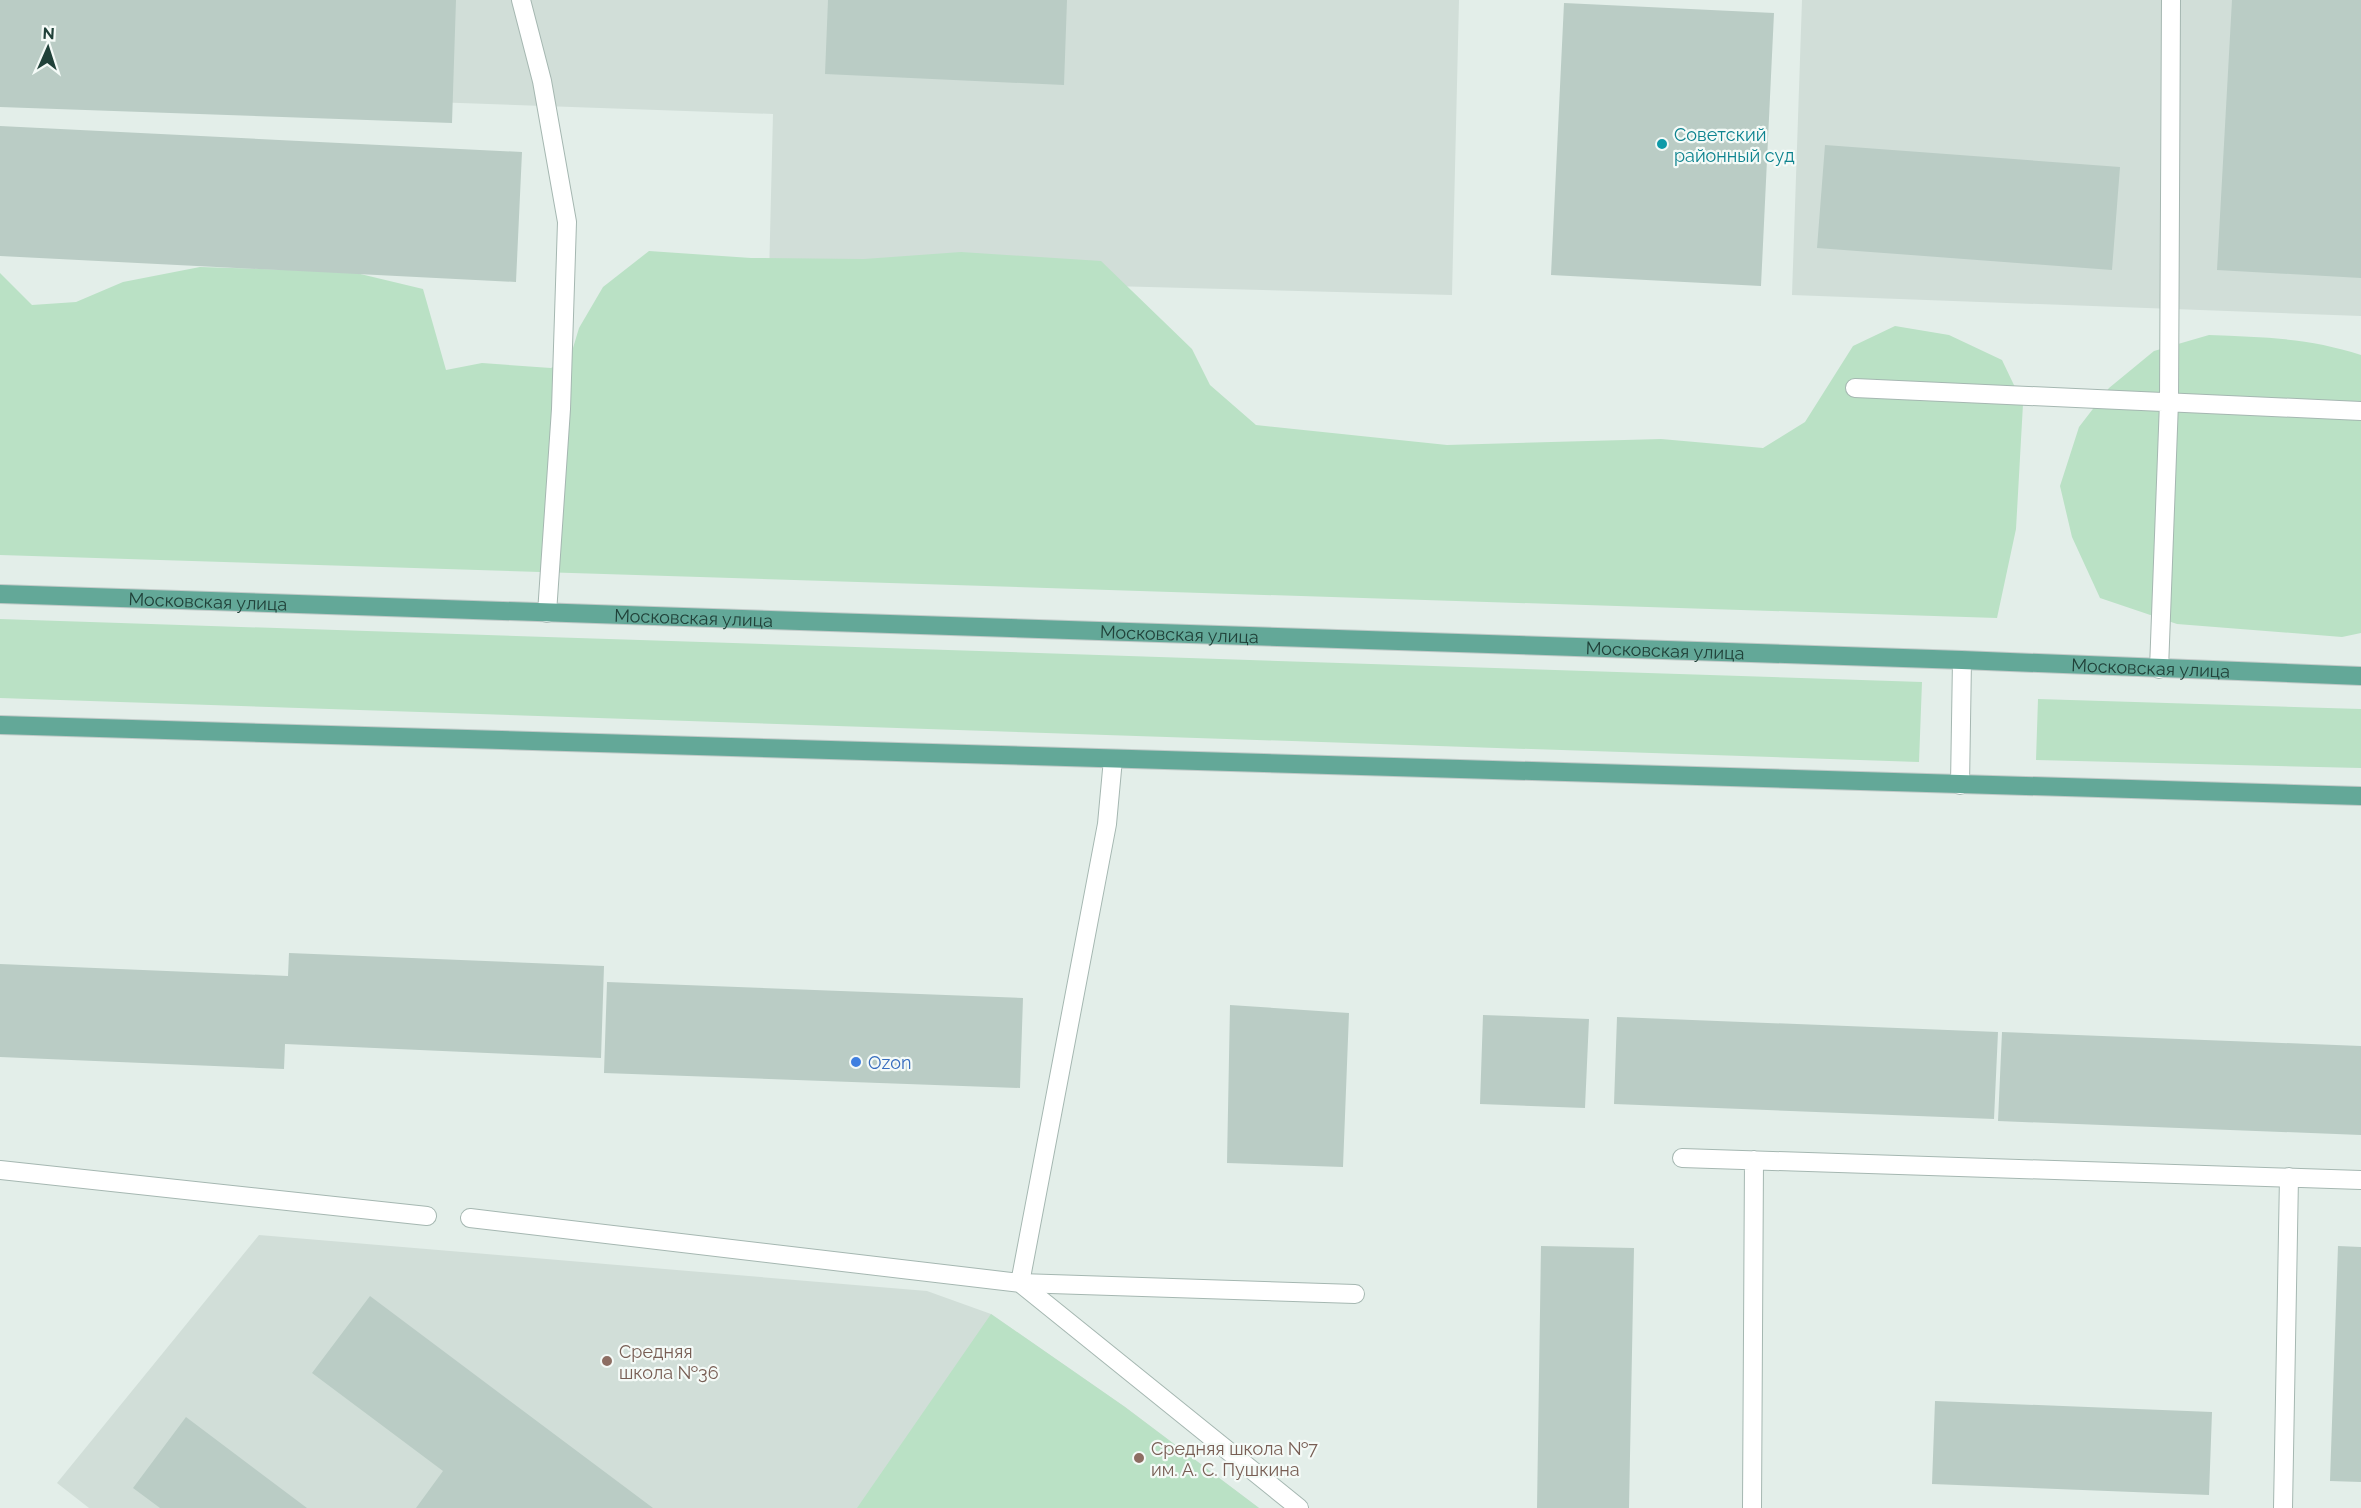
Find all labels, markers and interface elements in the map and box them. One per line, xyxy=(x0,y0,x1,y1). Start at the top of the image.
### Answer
north arrow xyxy=(18,18,78,78)
text: N xyxy=(42,24,55,43)
place label: Советский районный суд xyxy=(1674,124,1795,166)
marker: Советский районный суд xyxy=(1655,137,1669,151)
street label: Московская улица xyxy=(128,588,288,614)
street label: Московская улица xyxy=(614,604,773,630)
street label: Московская улица xyxy=(1100,621,1259,647)
street label: Московская улица xyxy=(1585,637,1745,663)
street label: Московская улица xyxy=(2071,654,2231,681)
place label: Ozon xyxy=(868,1052,911,1073)
marker: Ozon xyxy=(849,1055,863,1069)
place label: Средняя школа №36 xyxy=(619,1341,719,1383)
marker: Средняя школа №36 xyxy=(600,1354,614,1368)
place label: Средняя школа №7 им. А. С. Пушкина xyxy=(1151,1438,1318,1480)
marker: Средняя школа №7 им. А. С. Пушкина xyxy=(1132,1451,1146,1465)

